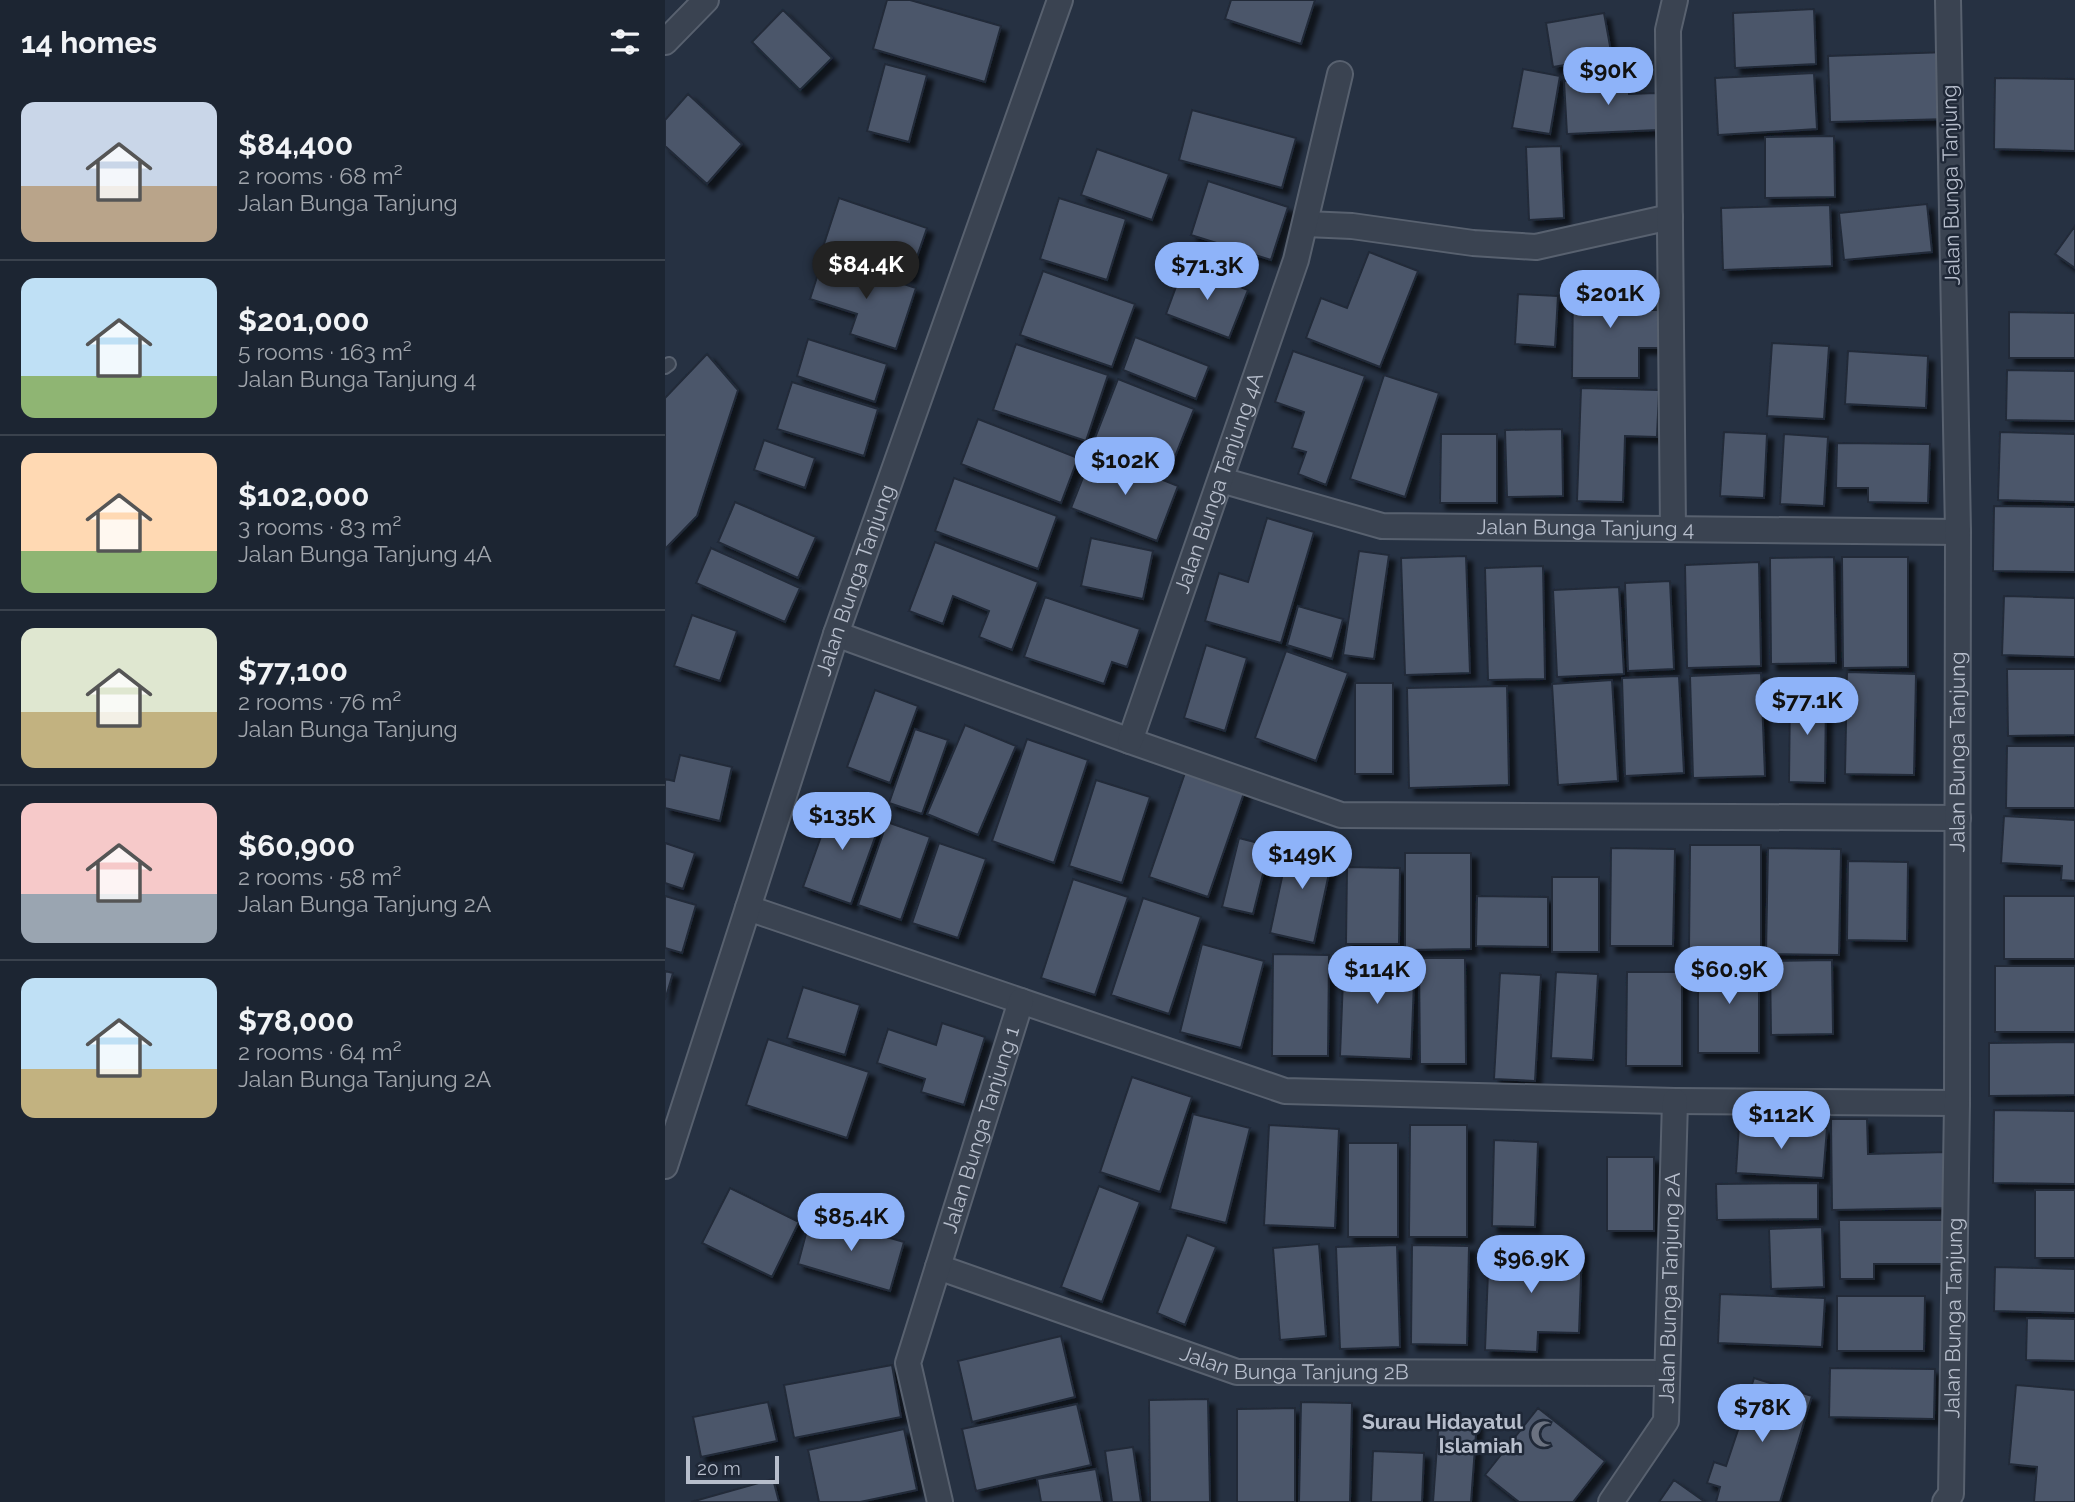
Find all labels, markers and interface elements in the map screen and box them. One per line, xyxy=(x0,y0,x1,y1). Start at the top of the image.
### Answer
icon: filters xyxy=(606,23,644,61)
text: 14 homes xyxy=(21,25,157,60)
pin: $90K xyxy=(1567,48,1649,107)
text: $90K xyxy=(1579,56,1637,83)
street label: Jalan Bunga Tanjung xyxy=(1936,84,1965,286)
text: $84,400 xyxy=(238,127,353,162)
icon: home xyxy=(77,130,161,214)
text: 2 rooms · 68 m² xyxy=(238,162,403,189)
text: Jalan Bunga Tanjung xyxy=(238,189,458,216)
pin: $84.4K xyxy=(809,242,923,301)
pin: $71.3K xyxy=(1150,243,1264,302)
text: $84.4K xyxy=(828,250,904,277)
text: $71.3K xyxy=(1171,251,1243,278)
pin: $201K xyxy=(1561,270,1659,330)
text: $201K xyxy=(1576,279,1644,306)
text: $201,000 xyxy=(238,303,369,338)
icon: home xyxy=(77,306,161,390)
text: 5 rooms · 163 m² xyxy=(238,338,412,365)
text: Jalan Bunga Tanjung 4 xyxy=(238,365,476,392)
street label: Jalan Bunga Tanjung 4A xyxy=(1169,369,1268,596)
pin: $102K xyxy=(1076,438,1174,497)
text: $102K xyxy=(1091,446,1159,473)
text: $102,000 xyxy=(238,478,369,513)
icon: home xyxy=(77,481,161,565)
street label: Jalan Bunga Tanjung xyxy=(810,481,900,679)
text: 3 rooms · 83 m² xyxy=(238,513,401,540)
street label: Jalan Bunga Tanjung 4 xyxy=(1477,514,1695,541)
text: Jalan Bunga Tanjung 4A xyxy=(238,540,492,567)
street label: Jalan Bunga Tanjung xyxy=(1944,652,1970,853)
text: $77,100 xyxy=(238,653,348,688)
icon: home xyxy=(77,656,161,740)
pin: $77.1K xyxy=(1750,678,1864,737)
text: $77.1K xyxy=(1771,686,1843,713)
text: 2 rooms · 76 m² xyxy=(238,688,401,715)
text: Jalan Bunga Tanjung xyxy=(238,715,458,742)
pin: $135K xyxy=(793,792,891,852)
text: $135K xyxy=(809,801,875,828)
text: $60,900 xyxy=(238,828,355,863)
icon: home xyxy=(77,831,161,915)
pin: $149K xyxy=(1253,832,1351,891)
text: $149K xyxy=(1268,840,1336,867)
text: 2 rooms · 58 m² xyxy=(238,863,401,890)
text: Jalan Bunga Tanjung 2A xyxy=(238,890,491,917)
pin: $114K xyxy=(1328,946,1426,1006)
pin: $60.9K xyxy=(1672,946,1786,1006)
text: $114K xyxy=(1344,955,1410,982)
text: $60.9K xyxy=(1691,955,1767,982)
text: $78,000 xyxy=(238,1003,354,1038)
icon: home xyxy=(77,1006,161,1090)
street label: Jalan Bunga Tanjung 1 xyxy=(936,1023,1024,1236)
text: 2 rooms · 64 m² xyxy=(238,1038,402,1065)
text: Jalan Bunga Tanjung 2A xyxy=(238,1065,491,1092)
pin: $112K xyxy=(1732,1092,1830,1151)
text: $112K xyxy=(1748,1100,1814,1127)
street label: Jalan Bunga Tanjung 2A xyxy=(1653,1172,1685,1404)
pin: $85.4K xyxy=(794,1194,908,1253)
text: $85.4K xyxy=(814,1202,888,1229)
street label: Jalan Bunga Tanjung xyxy=(1939,1217,1967,1419)
pin: $96.9K xyxy=(1474,1236,1588,1295)
text: $96.9K xyxy=(1493,1244,1569,1271)
street label: Jalan Bunga Tanjung 2B xyxy=(1177,1340,1409,1384)
pin: $78K xyxy=(1721,1384,1803,1444)
text: $78K xyxy=(1734,1393,1790,1420)
place label: Surau Hidayatul Islamiah xyxy=(1362,1409,1523,1458)
mosque icon: Surau Hidayatul Islamiah xyxy=(1529,1419,1559,1449)
scale bar xyxy=(686,1453,779,1485)
text: 20 m xyxy=(697,1457,741,1479)

